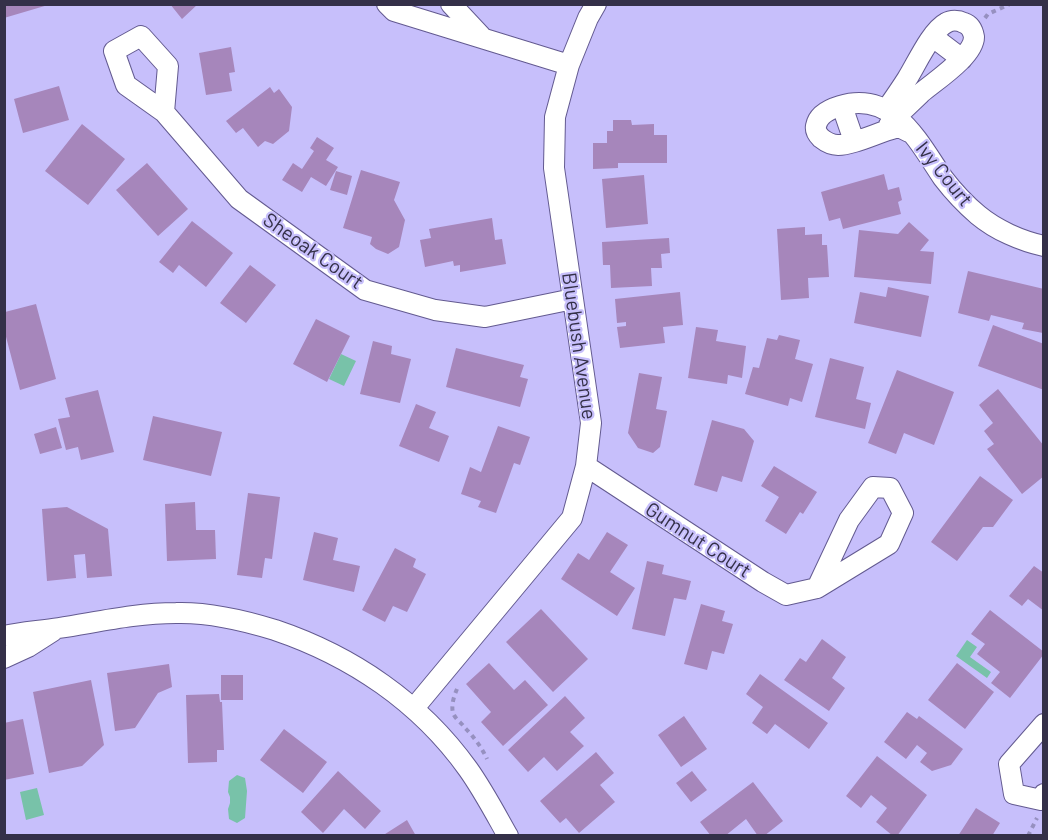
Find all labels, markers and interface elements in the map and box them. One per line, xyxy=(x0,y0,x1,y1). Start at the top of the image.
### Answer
street label: Ivy Court xyxy=(911,137,977,211)
street label: Sheoak Court xyxy=(258,208,368,294)
street label: Bluebush Avenue xyxy=(557,271,601,421)
street label: Gumnut Court xyxy=(641,497,755,583)

